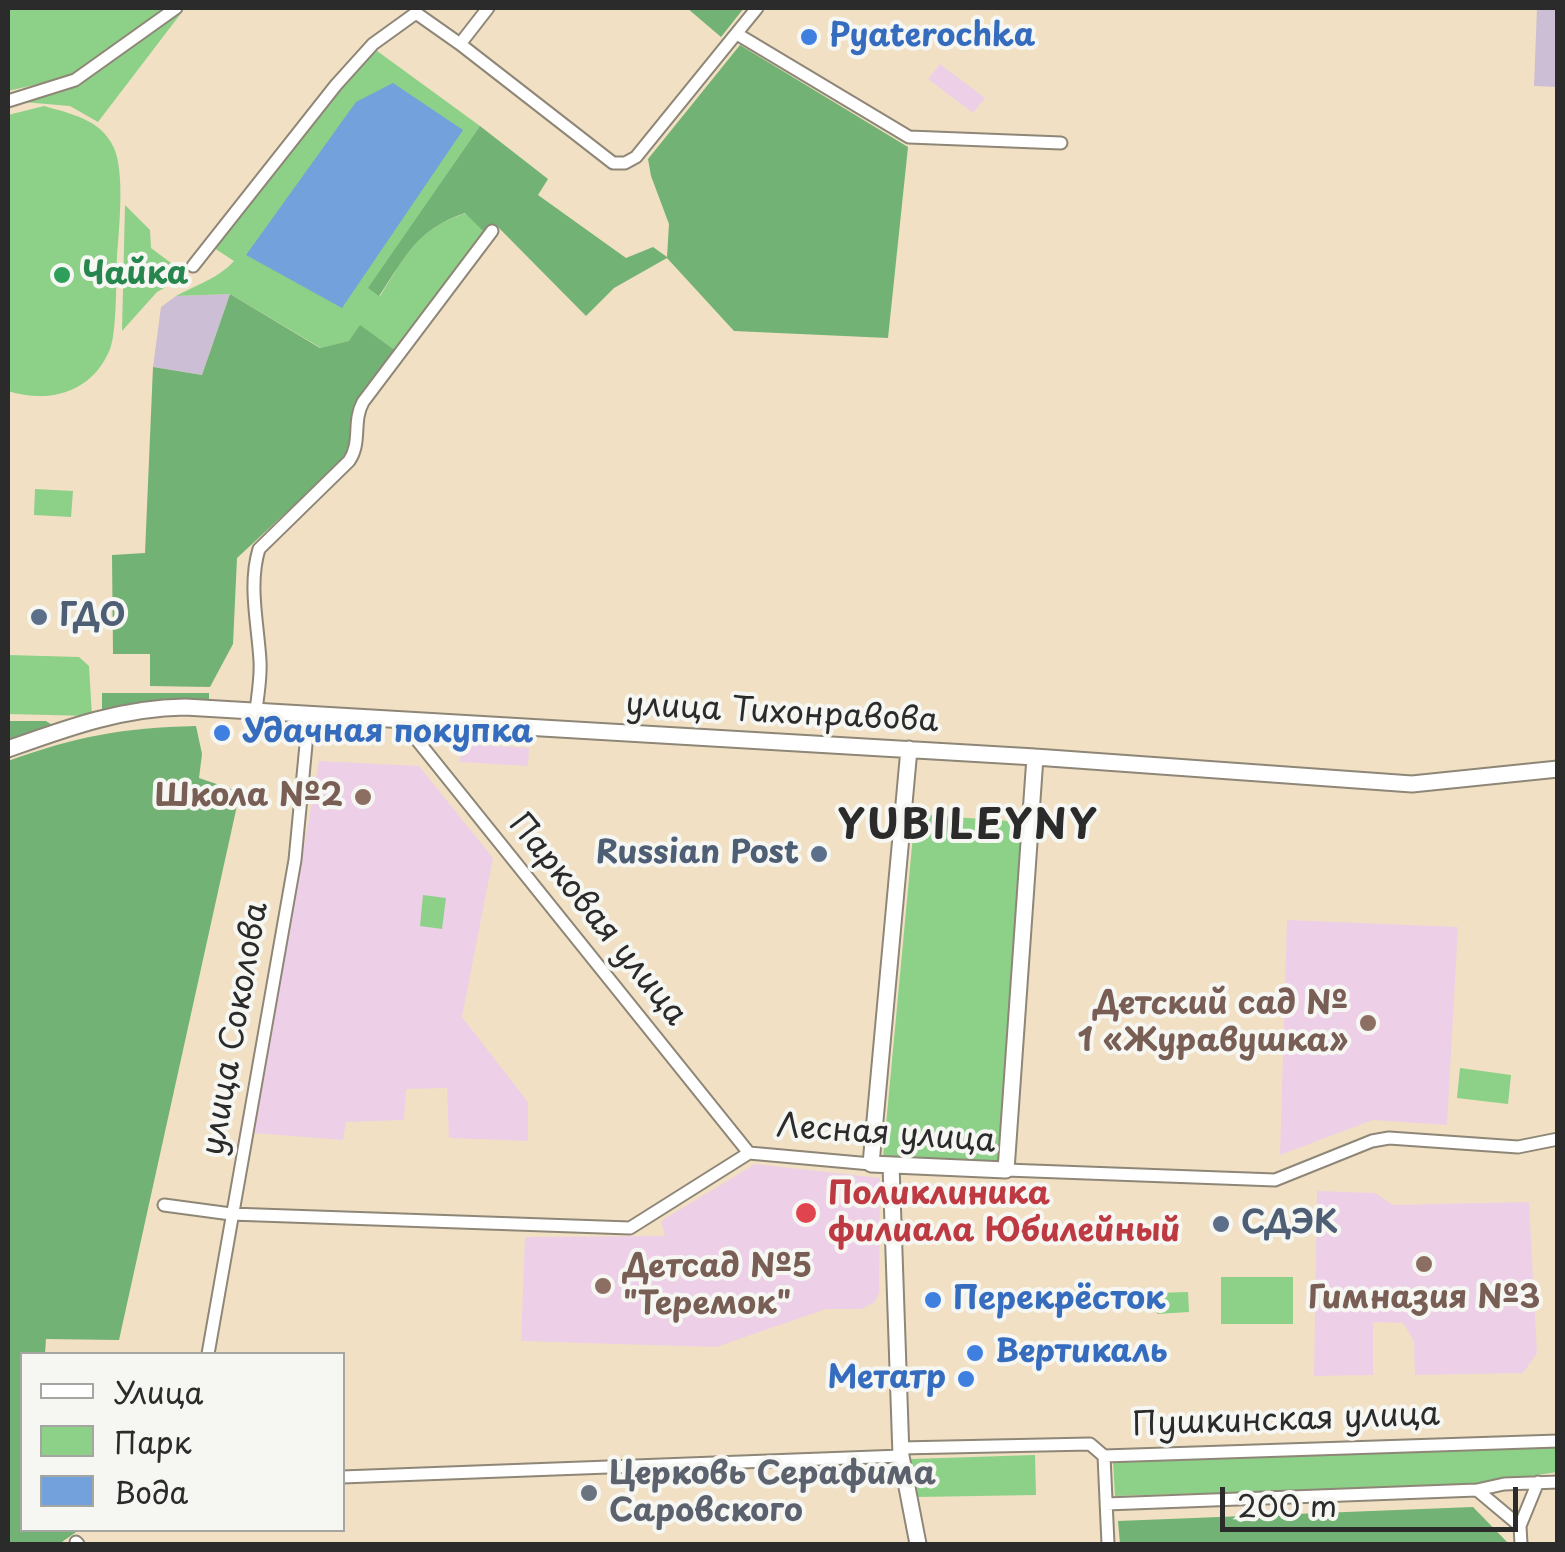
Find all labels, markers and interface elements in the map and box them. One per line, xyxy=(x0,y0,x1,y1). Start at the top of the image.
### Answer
place label: Pyaterochka xyxy=(829,18,1035,56)
marker: Pyaterochka xyxy=(798,26,820,48)
place label: Чайка xyxy=(82,256,188,294)
marker: Чайка xyxy=(51,264,73,286)
place label: ГДО xyxy=(59,598,125,636)
marker: ГДО xyxy=(28,606,50,628)
street label: улица Тихонравова xyxy=(625,687,939,741)
place label: Удачная покупка xyxy=(242,714,533,752)
marker: Удачная покупка xyxy=(211,722,233,744)
place label: Школа №2 xyxy=(155,778,343,816)
marker: Школа №2 xyxy=(352,786,374,808)
district label: YUBILEYNY xyxy=(838,802,1098,852)
street label: Парковая улица xyxy=(500,806,694,1034)
place label: Russian Post xyxy=(596,835,799,873)
marker: Russian Post xyxy=(808,843,830,865)
street label: улица Соколова xyxy=(195,899,277,1159)
place label: Детский сад № 1 «Журавушка» xyxy=(1077,986,1348,1061)
marker: Детский сад № 1 «Журавушка» xyxy=(1357,1012,1379,1034)
street label: Лесная улица xyxy=(775,1108,997,1162)
place label: Поликлиника филиала Юбилейный xyxy=(828,1176,1180,1251)
marker: Поликлиника филиала Юбилейный xyxy=(793,1200,819,1226)
place label: СДЭК xyxy=(1241,1205,1338,1243)
marker: СДЭК xyxy=(1210,1213,1232,1235)
place label: Детсад №5 "Теремок" xyxy=(623,1249,812,1324)
marker: Гимназия №3 xyxy=(1413,1253,1435,1275)
marker: Детсад №5 "Теремок" xyxy=(592,1275,614,1297)
place label: Гимназия №3 xyxy=(1308,1280,1540,1318)
place label: Перекрёсток xyxy=(953,1281,1165,1319)
marker: Перекрёсток xyxy=(922,1289,944,1311)
place label: Вертикаль xyxy=(995,1334,1168,1372)
marker: Вертикаль xyxy=(964,1342,986,1364)
legend xyxy=(20,1352,345,1532)
place label: Метатр xyxy=(828,1360,946,1398)
marker: Метатр xyxy=(955,1368,977,1390)
text: Улица xyxy=(114,1369,203,1414)
street label: Пушкинская улица xyxy=(1132,1396,1440,1446)
text: Парк xyxy=(114,1419,191,1464)
place label: Церковь Серафима Саровского xyxy=(609,1456,936,1531)
scale bar xyxy=(1225,1467,1522,1529)
text: Вода xyxy=(114,1469,188,1514)
marker: Церковь Серафима Саровского xyxy=(578,1482,600,1504)
text: 200 m xyxy=(1237,1482,1337,1527)

